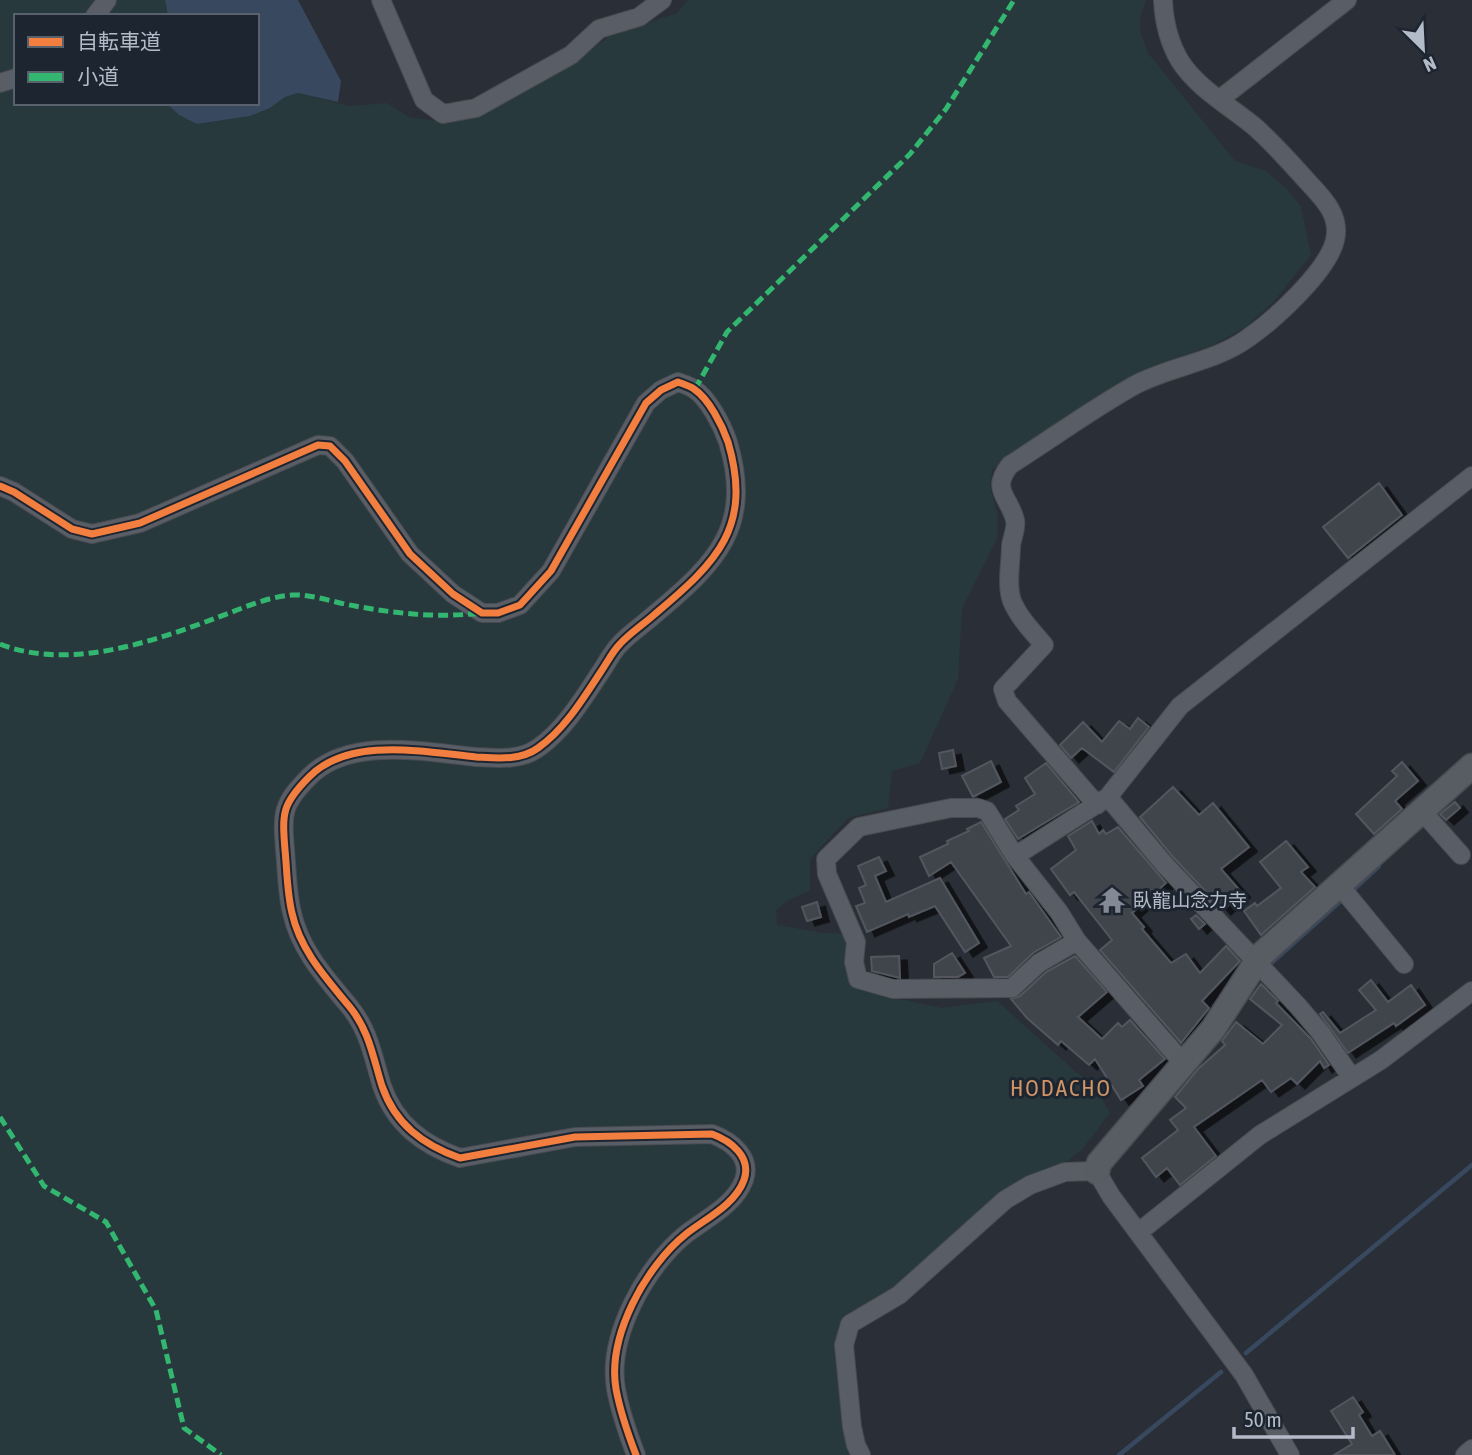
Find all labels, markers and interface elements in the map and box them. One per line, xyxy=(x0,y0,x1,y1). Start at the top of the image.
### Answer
legend xyxy=(14,14,259,105)
north arrow xyxy=(1388,14,1458,84)
text: 自転車道 xyxy=(77,29,161,53)
text: N xyxy=(1420,52,1440,77)
text: 小道 xyxy=(77,64,119,88)
temple icon: 臥龍山念力寺 xyxy=(1097,885,1127,915)
place label: 臥龍山念力寺 xyxy=(1133,889,1247,911)
district label: HODACHO xyxy=(1010,1075,1112,1101)
scale bar xyxy=(1234,1396,1353,1440)
text: 50 m xyxy=(1244,1407,1282,1431)

